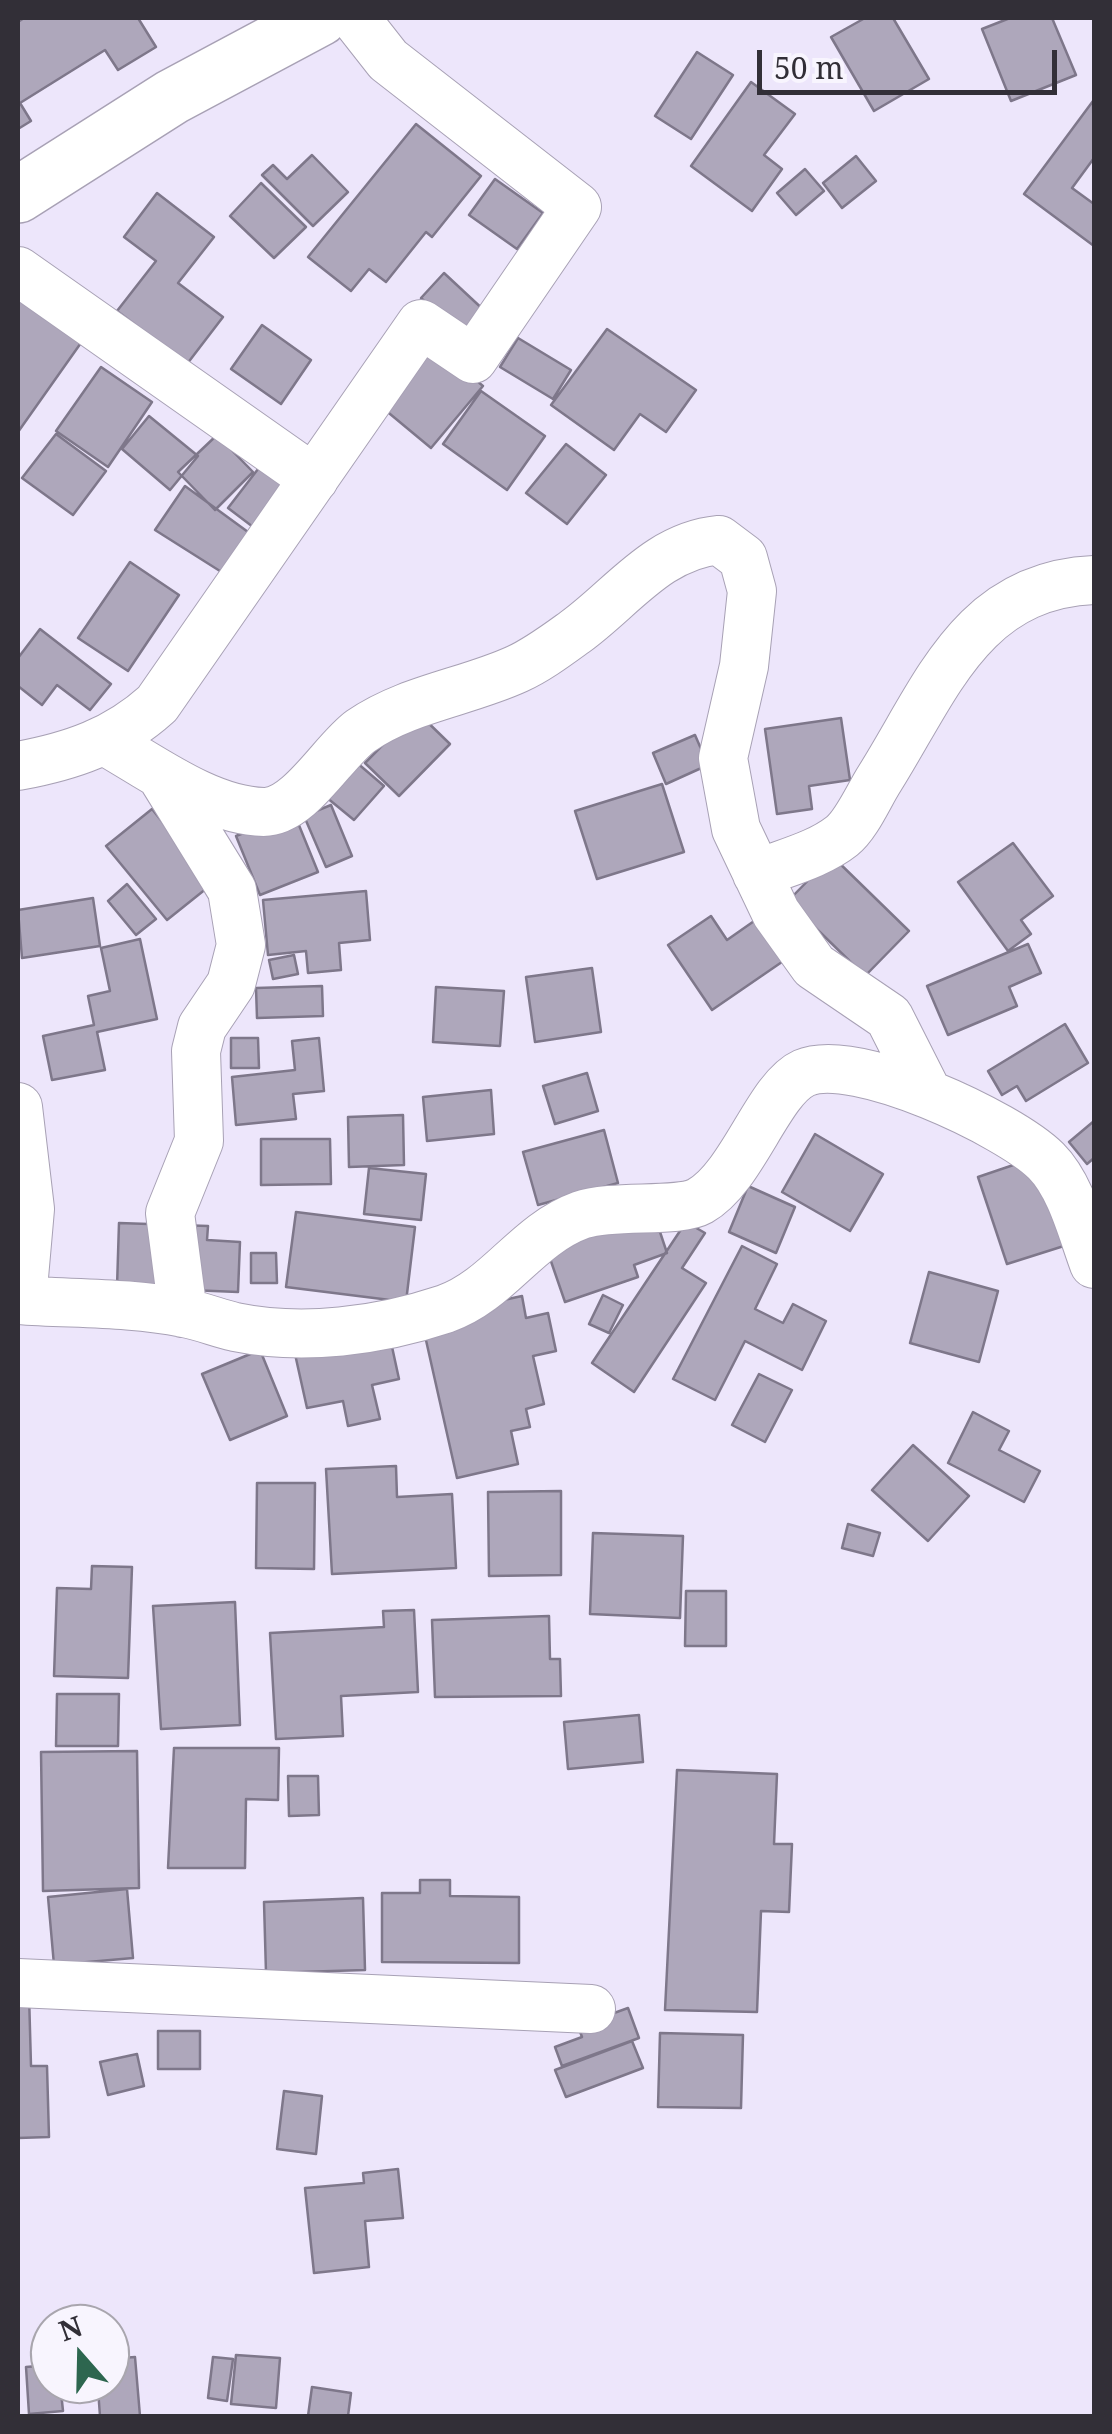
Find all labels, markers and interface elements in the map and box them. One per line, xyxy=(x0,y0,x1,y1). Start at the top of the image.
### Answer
scale bar xyxy=(762,30,1062,92)
text: 50 m xyxy=(774,47,844,88)
north arrow xyxy=(30,2304,130,2404)
text: N xyxy=(54,2306,87,2349)

